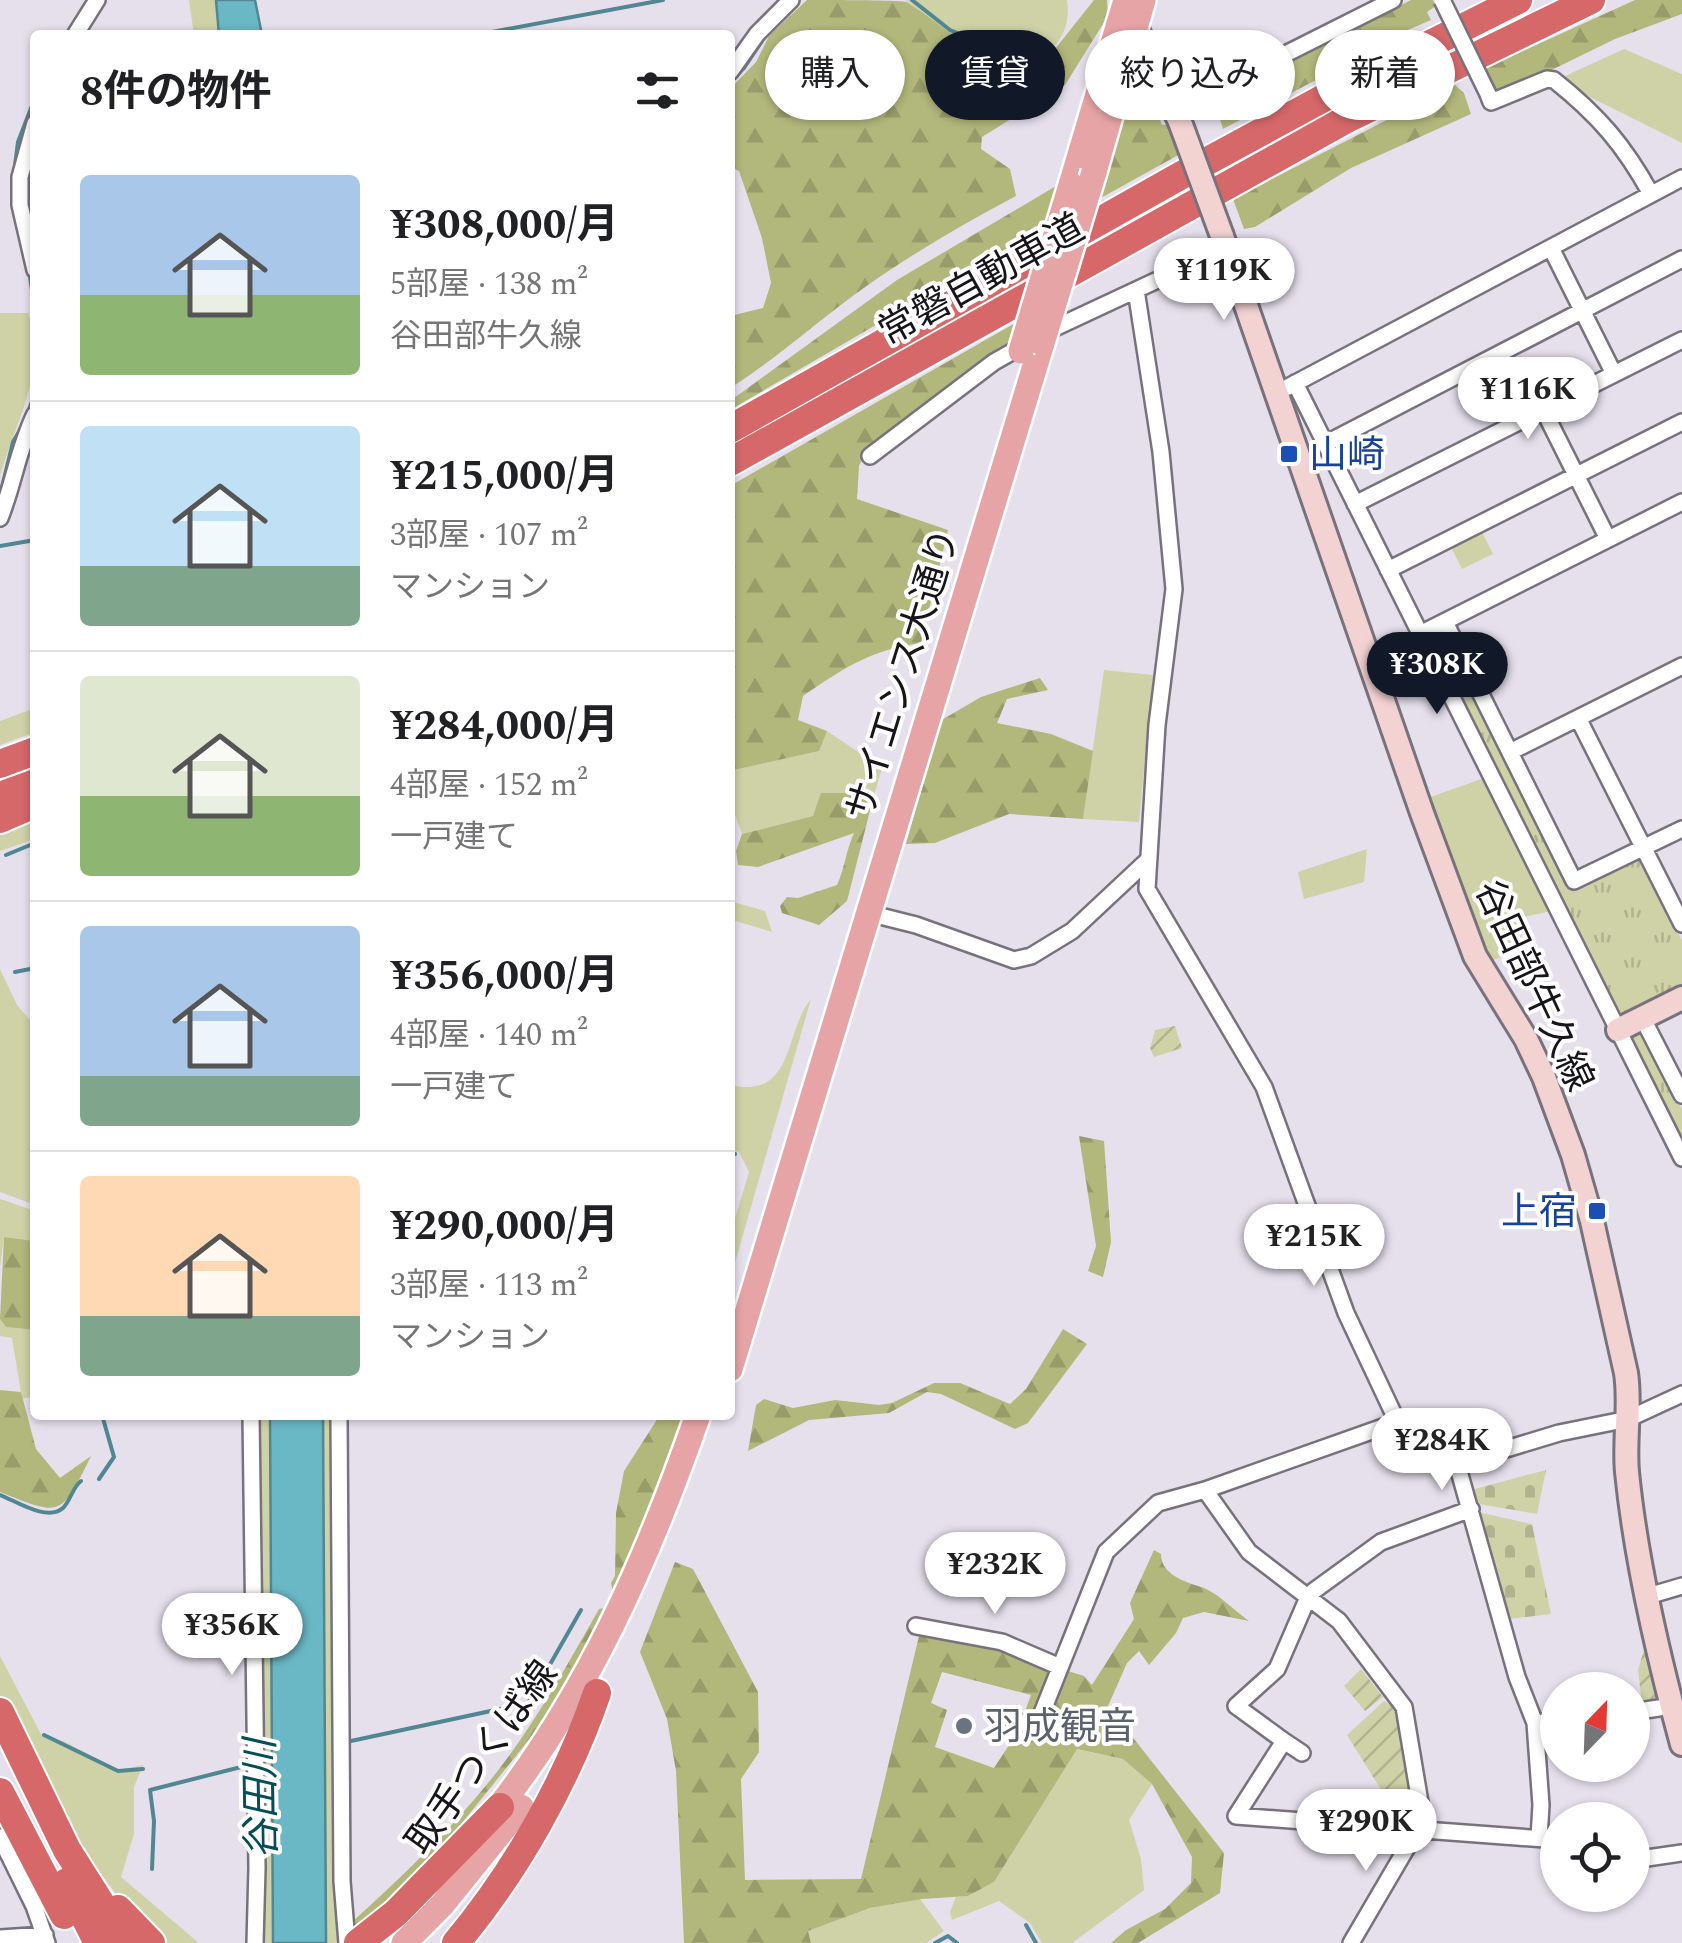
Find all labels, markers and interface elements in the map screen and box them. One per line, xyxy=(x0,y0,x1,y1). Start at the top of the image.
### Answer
chip: 購入 xyxy=(765,30,905,120)
chip: 賃貸 xyxy=(925,30,1065,120)
chip: 絞り込み xyxy=(1085,30,1295,120)
chip: 新着 xyxy=(1315,30,1455,120)
text: 8件の物件 xyxy=(80,61,272,124)
icon: filters xyxy=(630,63,685,118)
text: ¥308,000/月 xyxy=(390,194,619,257)
street label: 常磐自動車道 xyxy=(868,200,1096,361)
icon: home xyxy=(160,215,280,335)
pin: ¥119K xyxy=(1154,238,1294,323)
text: ¥119K xyxy=(1176,246,1272,295)
text: 5部屋 · 138 m² xyxy=(390,260,588,309)
text: 谷田部牛久線 xyxy=(390,312,582,361)
pin: ¥116K xyxy=(1458,357,1598,442)
text: ¥116K xyxy=(1480,365,1576,414)
place label: 山崎 xyxy=(1309,427,1385,485)
marker: 山崎 xyxy=(1278,443,1300,465)
text: ¥215,000/月 xyxy=(390,445,619,508)
icon: home xyxy=(160,466,280,586)
text: 3部屋 · 107 m² xyxy=(390,511,588,560)
street label: サイエンス大通り xyxy=(832,521,976,828)
text: マンション xyxy=(390,563,550,612)
pin: ¥308K xyxy=(1367,632,1507,717)
text: ¥308K xyxy=(1389,640,1485,689)
text: ¥284,000/月 xyxy=(390,695,619,758)
icon: home xyxy=(160,716,280,836)
text: 4部屋 · 152 m² xyxy=(390,761,588,810)
text: 一戸建て xyxy=(390,813,518,862)
street label: 谷田部牛久線 xyxy=(1459,870,1608,1101)
text: ¥356,000/月 xyxy=(390,945,619,1008)
icon: home xyxy=(160,966,280,1086)
text: 4部屋 · 140 m² xyxy=(390,1011,588,1060)
text: 一戸建て xyxy=(390,1063,518,1112)
place label: 上宿 xyxy=(1501,1184,1577,1242)
text: ¥290,000/月 xyxy=(390,1195,619,1258)
marker: 上宿 xyxy=(1586,1200,1608,1222)
pin: ¥215K xyxy=(1244,1204,1384,1289)
text: ¥215K xyxy=(1266,1212,1362,1261)
icon: home xyxy=(160,1216,280,1336)
text: 3部屋 · 113 m² xyxy=(390,1261,588,1310)
text: マンション xyxy=(390,1313,550,1362)
pin: ¥284K xyxy=(1372,1408,1512,1493)
text: ¥284K xyxy=(1394,1416,1490,1465)
pin: ¥232K xyxy=(925,1532,1065,1617)
text: ¥232K xyxy=(947,1540,1043,1589)
pin: ¥356K xyxy=(162,1593,302,1678)
text: ¥356K xyxy=(184,1601,280,1650)
street label: 取手つくば線 xyxy=(392,1649,573,1867)
north arrow xyxy=(1540,1672,1650,1782)
map controls xyxy=(1540,1672,1650,1912)
place label: 羽成観音 xyxy=(984,1699,1136,1757)
marker: 羽成観音 xyxy=(953,1715,975,1737)
water label: 谷田川 xyxy=(231,1734,294,1859)
pin: ¥290K xyxy=(1296,1789,1436,1874)
text: ¥290K xyxy=(1318,1797,1414,1846)
button: locate xyxy=(1540,1802,1650,1912)

